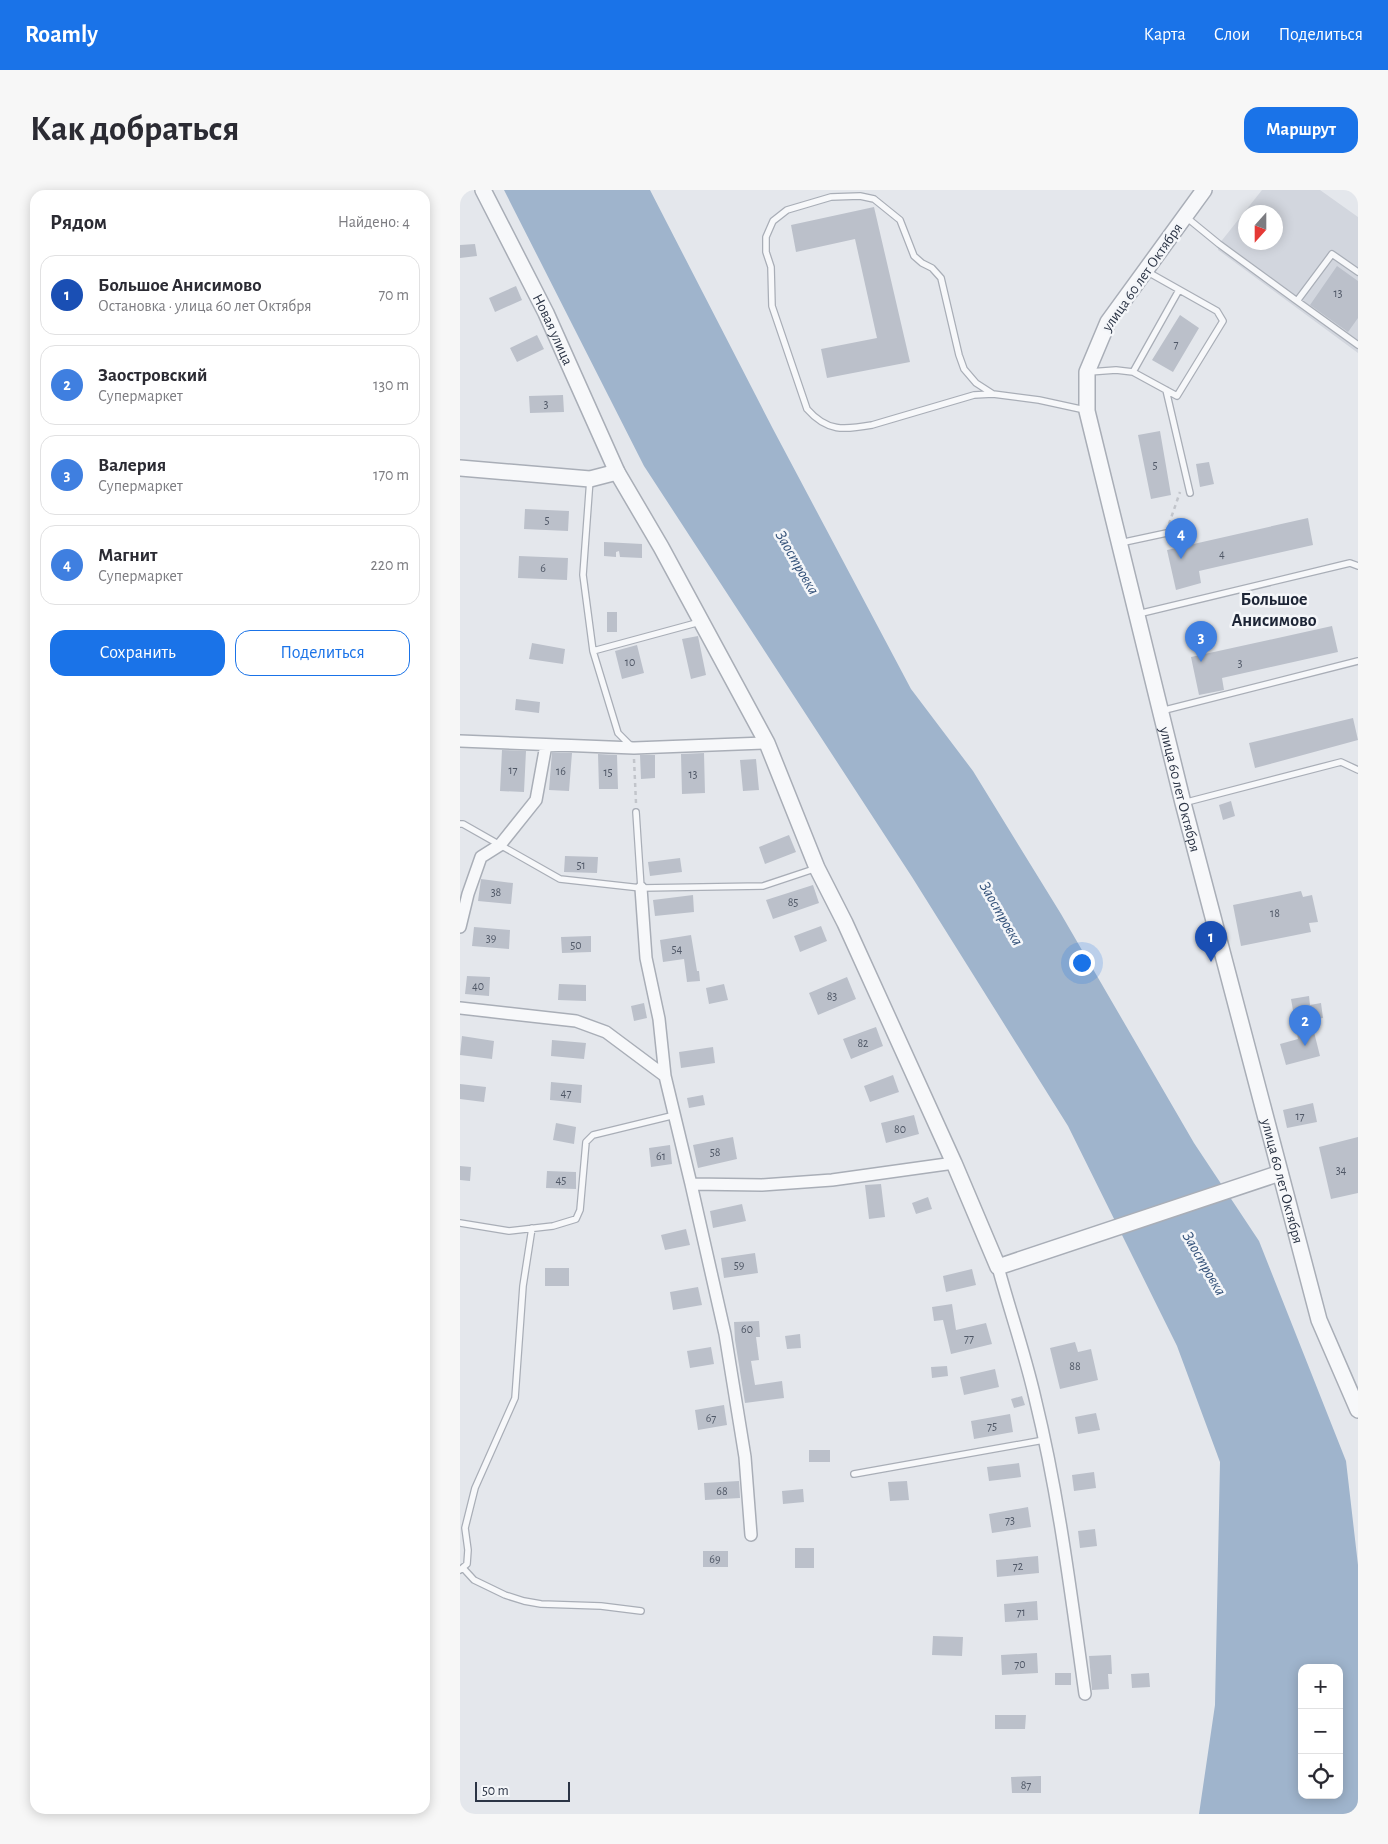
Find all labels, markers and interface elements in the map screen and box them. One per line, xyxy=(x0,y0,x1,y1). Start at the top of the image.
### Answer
text: Roamly xyxy=(25,23,98,47)
text: Карта xyxy=(1144,26,1186,44)
text: Слои xyxy=(1214,26,1250,44)
text: Поделиться xyxy=(1278,26,1363,44)
button: Маршрут xyxy=(1244,107,1358,153)
text: Как добраться xyxy=(30,112,239,147)
north arrow xyxy=(1238,205,1283,250)
text: Рядом xyxy=(50,212,107,233)
text: Найдено: 4 xyxy=(338,214,410,230)
street label: улица 60 лет Октября xyxy=(1099,220,1185,335)
text: Большое Анисимово xyxy=(98,276,262,295)
text: 1 xyxy=(64,287,70,303)
text: 70 m xyxy=(378,287,409,303)
house number: 13 xyxy=(1333,287,1343,299)
street label: Новая улица xyxy=(530,292,575,368)
text: Остановка · улица 60 лет Октября xyxy=(98,298,312,314)
house number: 7 xyxy=(1173,338,1179,350)
text: Заостровский xyxy=(98,366,208,385)
text: 2 xyxy=(63,377,71,393)
text: 130 m xyxy=(373,377,409,393)
text: Супермаркет xyxy=(98,388,183,404)
house number: 3 xyxy=(544,398,549,410)
text: Валерия xyxy=(98,456,166,475)
house number: 5 xyxy=(1152,459,1158,471)
text: 3 xyxy=(64,467,70,483)
text: 170 m xyxy=(373,467,409,483)
text: Супермаркет xyxy=(98,478,183,494)
house number: 5 xyxy=(544,514,550,526)
pin: 4 xyxy=(1165,518,1197,559)
water label: Заостровка xyxy=(772,528,822,598)
text: Магнит xyxy=(98,546,157,565)
house number: 4 xyxy=(1219,548,1225,560)
text: 4 xyxy=(63,557,71,573)
text: 220 m xyxy=(371,557,409,573)
house number: 6 xyxy=(540,562,546,574)
text: Супермаркет xyxy=(98,568,183,584)
district label: Большое Анисимово xyxy=(1231,591,1317,630)
pin: 3 xyxy=(1185,621,1217,662)
button: Сохранить xyxy=(50,630,225,676)
button: Поделиться xyxy=(235,630,410,676)
house number: 10 xyxy=(625,656,635,668)
house number: 3 xyxy=(1238,657,1243,669)
street label: улица 60 лет Октября xyxy=(1156,724,1203,854)
house number: 17 xyxy=(508,764,518,776)
house number: 16 xyxy=(556,765,566,777)
house number: 15 xyxy=(603,766,613,778)
house number: 13 xyxy=(688,768,698,780)
house number: 51 xyxy=(576,859,586,871)
water label: Заостровка xyxy=(976,879,1026,949)
house number: 38 xyxy=(491,886,502,898)
house number: 85 xyxy=(788,896,798,908)
house number: 18 xyxy=(1270,907,1280,919)
pin: 1 xyxy=(1195,921,1227,962)
house number: 39 xyxy=(486,932,497,944)
house number: 50 xyxy=(570,939,582,951)
house number: 54 xyxy=(672,943,683,955)
your location xyxy=(1069,950,1095,976)
house number: 40 xyxy=(472,980,484,992)
house number: 83 xyxy=(827,990,837,1002)
pin: 2 xyxy=(1289,1005,1321,1046)
house number: 82 xyxy=(857,1037,869,1049)
house number: 47 xyxy=(561,1087,571,1099)
house number: 17 xyxy=(1295,1110,1305,1122)
street label: улица 60 лет Октября xyxy=(1258,1116,1306,1245)
house number: 80 xyxy=(894,1123,906,1135)
house number: 58 xyxy=(710,1146,721,1158)
house number: 61 xyxy=(656,1150,666,1162)
house number: 34 xyxy=(1336,1164,1347,1176)
house number: 45 xyxy=(556,1174,566,1186)
water label: Заостровка xyxy=(1179,1229,1229,1299)
house number: 59 xyxy=(734,1259,745,1271)
house number: 60 xyxy=(741,1323,753,1335)
house number: 77 xyxy=(964,1332,974,1344)
house number: 88 xyxy=(1069,1360,1081,1372)
house number: 67 xyxy=(706,1412,716,1424)
house number: 75 xyxy=(987,1420,997,1432)
house number: 68 xyxy=(716,1485,728,1497)
house number: 73 xyxy=(1005,1514,1015,1526)
house number: 69 xyxy=(709,1553,721,1565)
house number: 72 xyxy=(1013,1560,1024,1572)
house number: 71 xyxy=(1016,1606,1026,1618)
house number: 70 xyxy=(1014,1658,1026,1670)
map controls xyxy=(1298,1664,1343,1799)
button: + xyxy=(1298,1664,1343,1709)
button: − xyxy=(1298,1709,1343,1754)
button: locate xyxy=(1298,1754,1343,1799)
scale bar xyxy=(475,1779,570,1802)
house number: 87 xyxy=(1021,1779,1031,1791)
text: 50 m xyxy=(482,1784,509,1798)

